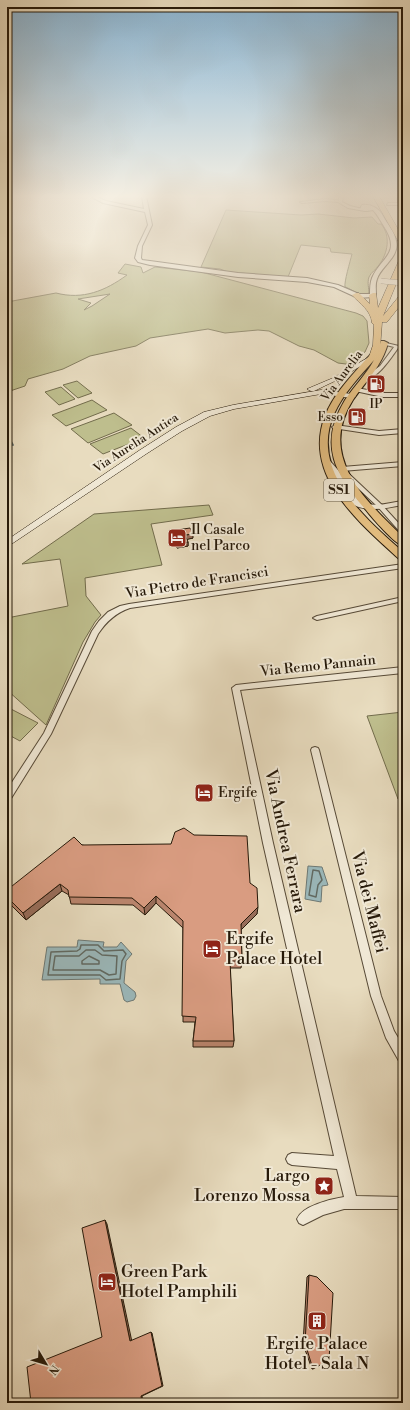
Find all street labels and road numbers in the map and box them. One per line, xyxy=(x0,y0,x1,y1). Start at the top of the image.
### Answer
street label: Via Aurelia xyxy=(317,347,367,405)
street label: Via Aurelia Antica xyxy=(90,409,182,477)
road number: SS1 xyxy=(324,479,354,501)
street label: Via Pietro de Francisci xyxy=(123,563,270,603)
street label: Via Remo Pannain xyxy=(258,651,377,681)
street label: Via Andrea Ferrara xyxy=(259,766,311,915)
street label: Via dei Maffei xyxy=(345,848,392,956)

